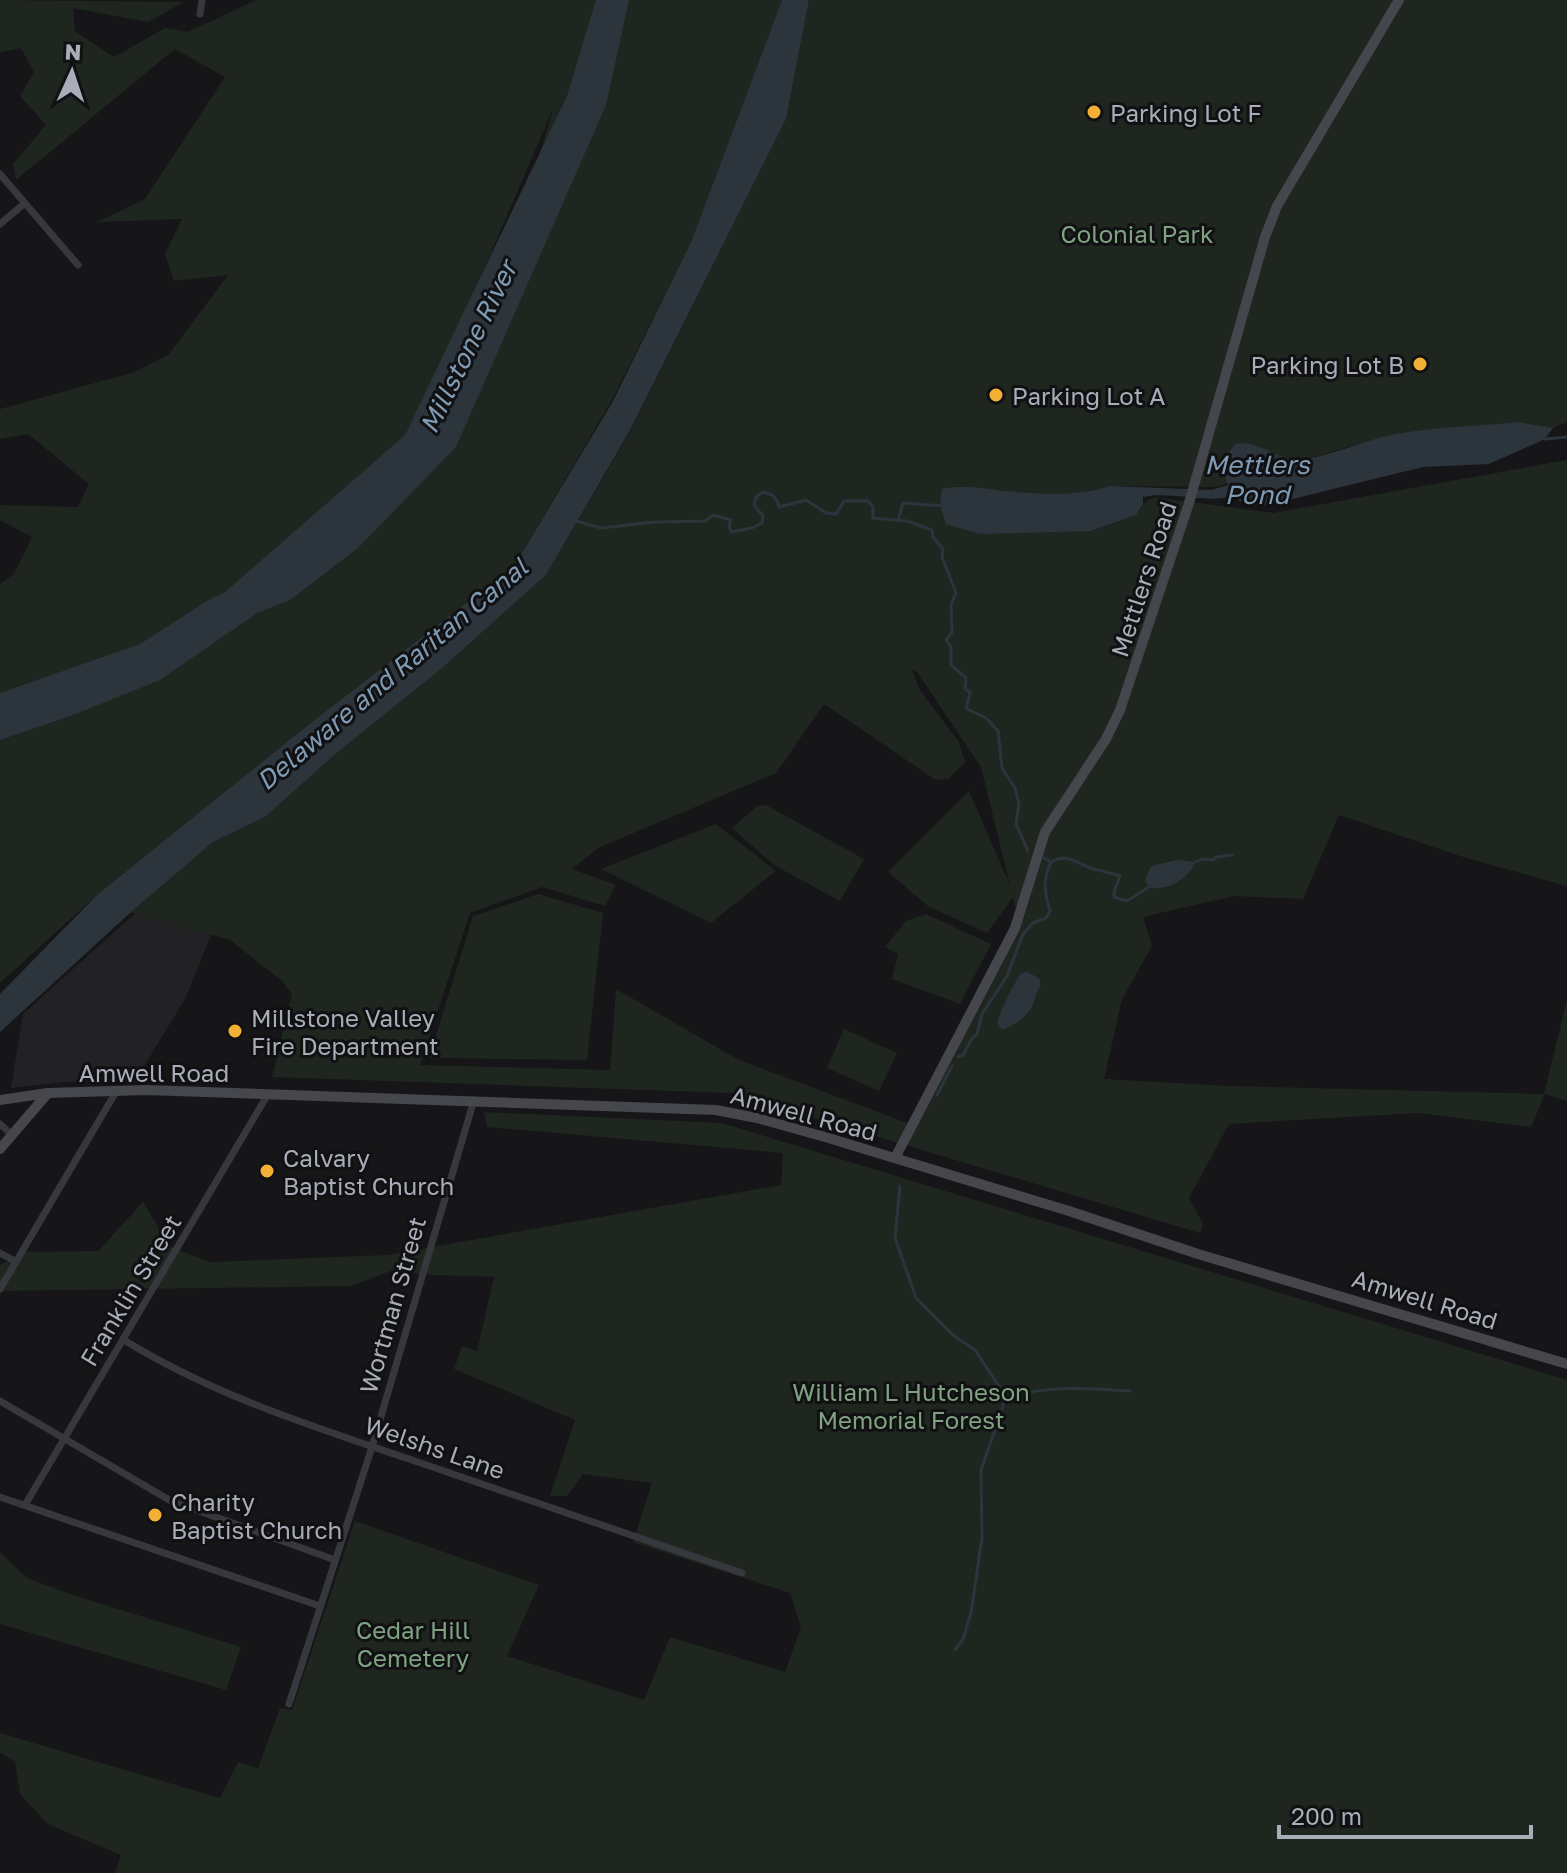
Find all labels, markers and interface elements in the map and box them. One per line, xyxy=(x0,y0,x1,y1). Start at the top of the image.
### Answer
north arrow xyxy=(32,32,112,112)
text: N xyxy=(64,38,82,65)
place label: Parking Lot F xyxy=(1110,98,1262,127)
marker: Parking Lot F xyxy=(1085,103,1103,121)
park label: Colonial Park xyxy=(1061,219,1213,248)
water label: Millstone River xyxy=(413,253,525,438)
place label: Parking Lot B xyxy=(1251,350,1404,379)
marker: Parking Lot B xyxy=(1411,355,1429,373)
place label: Parking Lot A xyxy=(1012,381,1165,410)
marker: Parking Lot A xyxy=(987,386,1005,404)
water label: Mettlers Pond xyxy=(1204,449,1311,510)
street label: Mettlers Road xyxy=(1104,498,1182,660)
water label: Delaware and Raritan Canal xyxy=(250,550,535,796)
place label: Millstone Valley Fire Department xyxy=(251,1003,439,1060)
marker: Millstone Valley Fire Department xyxy=(226,1022,244,1040)
street label: Amwell Road xyxy=(79,1058,229,1087)
street label: Amwell Road xyxy=(728,1080,880,1146)
place label: Calvary Baptist Church xyxy=(283,1143,454,1200)
marker: Calvary Baptist Church xyxy=(258,1162,276,1180)
street label: Franklin Street xyxy=(73,1209,187,1371)
street label: Wortman Street xyxy=(353,1213,431,1397)
street label: Amwell Road xyxy=(1349,1263,1501,1335)
park label: William L Hutcheson Memorial Forest xyxy=(792,1377,1030,1434)
street label: Welshs Lane xyxy=(361,1410,509,1484)
place label: Charity Baptist Church xyxy=(171,1487,342,1544)
marker: Charity Baptist Church xyxy=(146,1506,164,1524)
park label: Cedar Hill Cemetery xyxy=(356,1615,470,1672)
scale bar xyxy=(1279,1789,1531,1839)
text: 200 m xyxy=(1291,1801,1362,1830)

